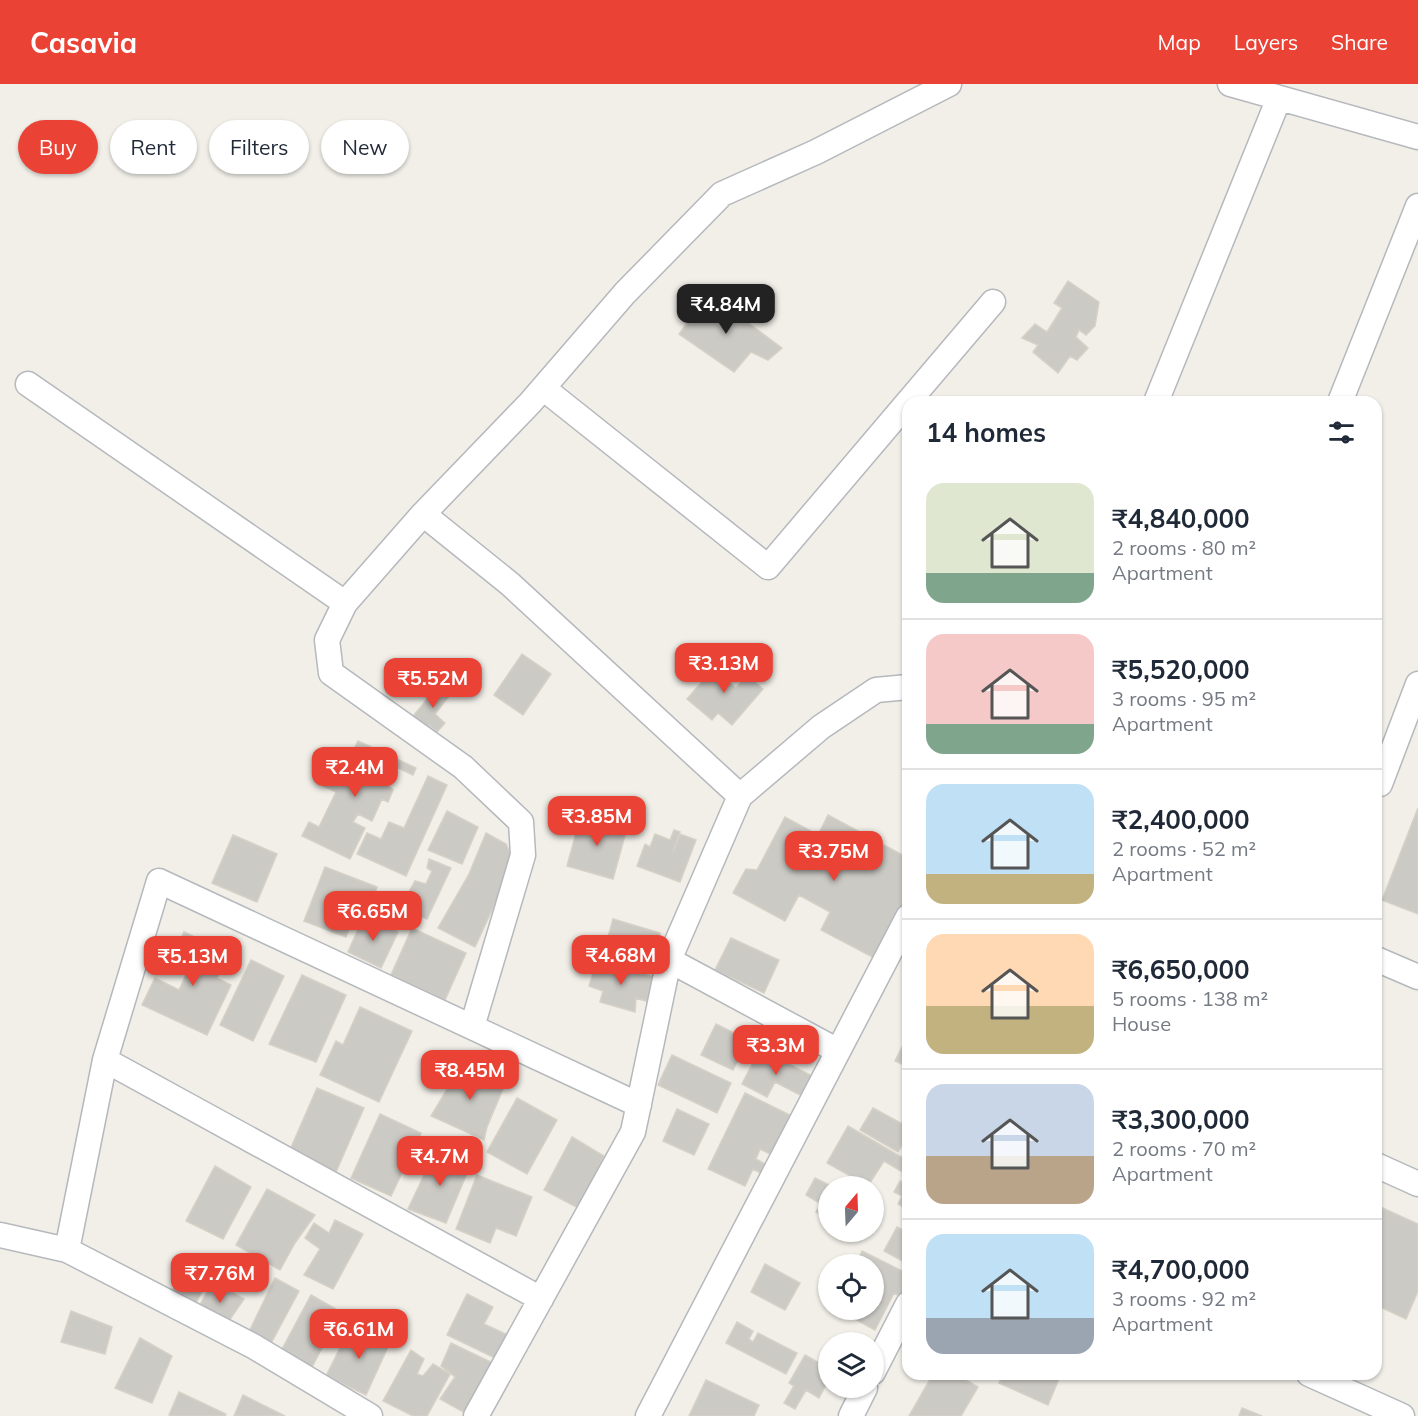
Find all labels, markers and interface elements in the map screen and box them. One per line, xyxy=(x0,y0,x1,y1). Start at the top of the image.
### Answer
text: Casavia xyxy=(30,25,137,60)
text: Map xyxy=(1158,29,1201,55)
text: Layers xyxy=(1234,29,1298,55)
text: Share xyxy=(1331,29,1388,55)
chip: Buy xyxy=(18,120,98,174)
chip: Rent xyxy=(110,120,197,174)
chip: Filters xyxy=(209,120,309,174)
chip: New xyxy=(321,120,409,174)
pin: ₹4.84M xyxy=(677,284,775,335)
text: ₹4.84M xyxy=(691,291,761,316)
text: 14 homes xyxy=(926,416,1046,449)
icon: filters xyxy=(1325,416,1358,449)
text: ₹4,840,000 xyxy=(1112,502,1250,535)
icon: home xyxy=(974,507,1046,579)
text: 2 rooms · 80 m² xyxy=(1112,535,1256,560)
text: Apartment xyxy=(1112,560,1213,585)
pin: ₹3.13M xyxy=(675,643,773,694)
text: ₹3.13M xyxy=(689,650,759,675)
text: ₹5,520,000 xyxy=(1112,653,1250,686)
pin: ₹5.52M xyxy=(384,658,482,709)
icon: home xyxy=(974,658,1046,730)
text: ₹5.52M xyxy=(398,665,468,690)
text: 3 rooms · 95 m² xyxy=(1112,686,1256,711)
text: Apartment xyxy=(1112,711,1213,736)
pin: ₹2.4M xyxy=(313,747,397,798)
text: ₹2.4M xyxy=(326,754,384,779)
pin: ₹3.85M xyxy=(548,796,646,847)
text: ₹3.85M xyxy=(562,803,632,828)
text: ₹2,400,000 xyxy=(1112,803,1250,836)
icon: home xyxy=(974,808,1046,880)
pin: ₹3.75M xyxy=(785,831,883,882)
text: 2 rooms · 52 m² xyxy=(1112,836,1256,861)
text: ₹3.75M xyxy=(799,838,869,863)
text: Apartment xyxy=(1112,861,1213,886)
pin: ₹6.65M xyxy=(324,891,422,942)
text: ₹6.65M xyxy=(338,898,408,923)
pin: ₹4.68M xyxy=(572,935,670,986)
pin: ₹5.13M xyxy=(144,936,242,987)
text: ₹4.68M xyxy=(586,942,656,967)
text: ₹5.13M xyxy=(158,943,228,968)
text: ₹6,650,000 xyxy=(1112,953,1250,986)
icon: home xyxy=(974,958,1046,1030)
text: 5 rooms · 138 m² xyxy=(1112,986,1268,1011)
text: House xyxy=(1112,1011,1171,1036)
pin: ₹3.3M xyxy=(734,1025,818,1076)
text: ₹3.3M xyxy=(747,1032,805,1057)
pin: ₹8.45M xyxy=(421,1050,519,1101)
text: ₹8.45M xyxy=(435,1057,505,1082)
text: ₹3,300,000 xyxy=(1112,1103,1250,1136)
icon: home xyxy=(974,1108,1046,1180)
pin: ₹4.7M xyxy=(398,1136,482,1187)
text: 2 rooms · 70 m² xyxy=(1112,1136,1256,1161)
text: ₹4.7M xyxy=(411,1143,469,1168)
text: Apartment xyxy=(1112,1161,1213,1186)
north arrow xyxy=(818,1176,884,1242)
map controls xyxy=(818,1176,884,1398)
pin: ₹7.76M xyxy=(171,1253,269,1304)
text: ₹4,700,000 xyxy=(1112,1253,1250,1286)
button: locate xyxy=(818,1254,884,1320)
icon: home xyxy=(974,1258,1046,1330)
text: ₹7.76M xyxy=(185,1260,255,1285)
text: 3 rooms · 92 m² xyxy=(1112,1286,1256,1311)
pin: ₹6.61M xyxy=(310,1309,408,1360)
text: Apartment xyxy=(1112,1311,1213,1336)
text: ₹6.61M xyxy=(324,1316,394,1341)
button: layers xyxy=(818,1332,884,1398)

